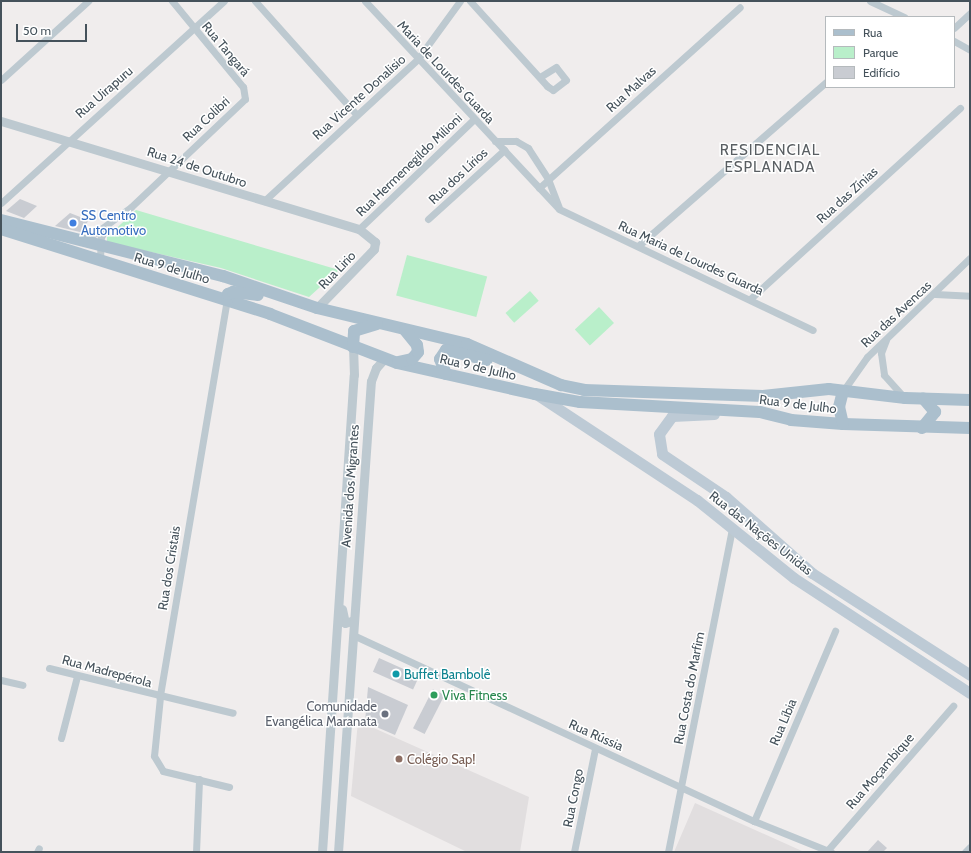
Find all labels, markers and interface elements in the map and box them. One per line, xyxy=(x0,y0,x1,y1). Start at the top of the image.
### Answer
scale bar xyxy=(18,16,89,42)
legend xyxy=(825,16,955,88)
street label: Maria de Lourdes Guarda xyxy=(394,17,498,127)
street label: Rua Tangará xyxy=(199,19,253,79)
text: 50 m xyxy=(23,23,51,38)
text: Rua xyxy=(863,25,882,40)
text: Parque xyxy=(863,45,898,60)
street label: Rua Vicente Donalisio xyxy=(309,51,409,143)
street label: Rua Uirapuru xyxy=(72,63,136,121)
street label: Rua Malvas xyxy=(603,63,659,115)
text: Edifício xyxy=(863,65,900,80)
street label: Rua Colibri xyxy=(179,93,233,145)
street label: Rua Hermenegildo Milioni xyxy=(353,110,465,220)
district label: RESIDENCIAL ESPLANADA xyxy=(720,141,820,176)
street label: Rua 24 de Outubro xyxy=(145,144,249,190)
street label: Rua dos Lírios xyxy=(425,145,491,207)
street label: Rua das Zínias xyxy=(813,163,881,227)
place label: SS Centro Automotivo xyxy=(81,208,146,239)
street label: Rua Maria de Lourdes Guarda xyxy=(616,217,766,299)
marker: SS Centro Automotivo xyxy=(68,218,78,228)
street label: Rua Lirio xyxy=(315,248,359,292)
street label: Rua 9 de Julho xyxy=(132,249,212,287)
street label: Rua das Avencas xyxy=(858,277,934,351)
street label: Rua 9 de Julho xyxy=(438,351,518,383)
street label: Rua 9 de Julho xyxy=(758,392,838,416)
street label: Avenida dos Migrantes xyxy=(338,424,362,548)
street label: Rua das Nações Unidas xyxy=(706,488,816,578)
street label: Rua dos Cristais xyxy=(155,525,183,611)
street label: Rua Costa do Marfim xyxy=(670,630,708,746)
street label: Rua Madrepérola xyxy=(60,651,154,691)
place label: Buffet Bambolê xyxy=(404,666,490,682)
marker: Buffet Bambolê xyxy=(391,669,401,679)
place label: Viva Fitness xyxy=(442,687,507,703)
marker: Viva Fitness xyxy=(429,690,439,700)
street label: Rua Líbia xyxy=(766,696,800,748)
place label: Comunidade Evangélica Maranata xyxy=(265,699,377,730)
marker: Comunidade Evangélica Maranata xyxy=(380,709,390,719)
street label: Rua Rússia xyxy=(566,716,626,754)
street label: Rua Moçambique xyxy=(843,730,917,812)
place label: Colégio Sap! xyxy=(407,751,475,767)
marker: Colégio Sap! xyxy=(394,754,404,764)
street label: Rua Congo xyxy=(560,767,586,829)

